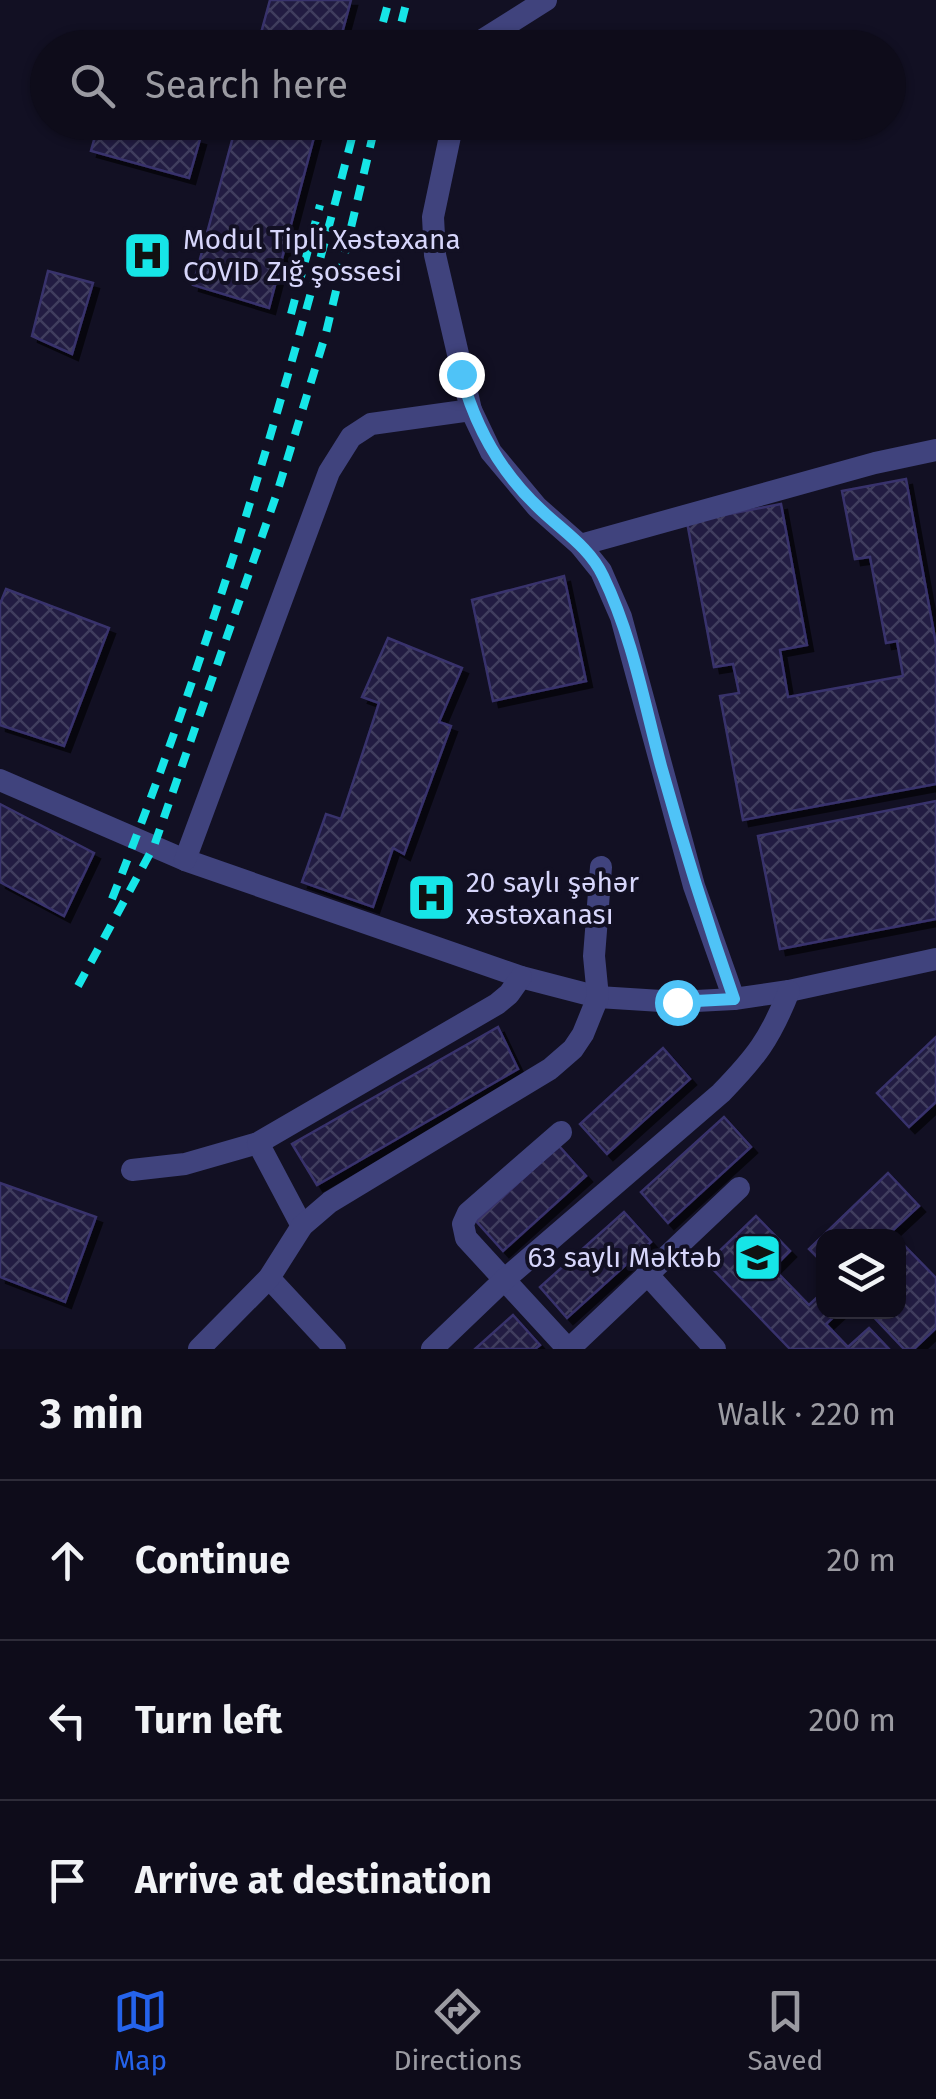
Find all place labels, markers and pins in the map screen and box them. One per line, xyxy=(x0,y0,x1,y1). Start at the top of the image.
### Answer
place label: Modul Tipli Xəstəxana COVID Zığ şossesi xyxy=(183,223,461,288)
hospital icon: Modul Tipli Xəstəxana COVID Zığ şossesi xyxy=(122,229,174,281)
place label: 20 saylı şəhər xəstəxanası xyxy=(466,866,639,931)
hospital icon: 20 saylı şəhər xəstəxanası xyxy=(405,872,457,924)
school or university icon: 63 saylı Məktəb xyxy=(731,1231,783,1283)
place label: 63 saylı Məktəb xyxy=(528,1241,722,1274)

